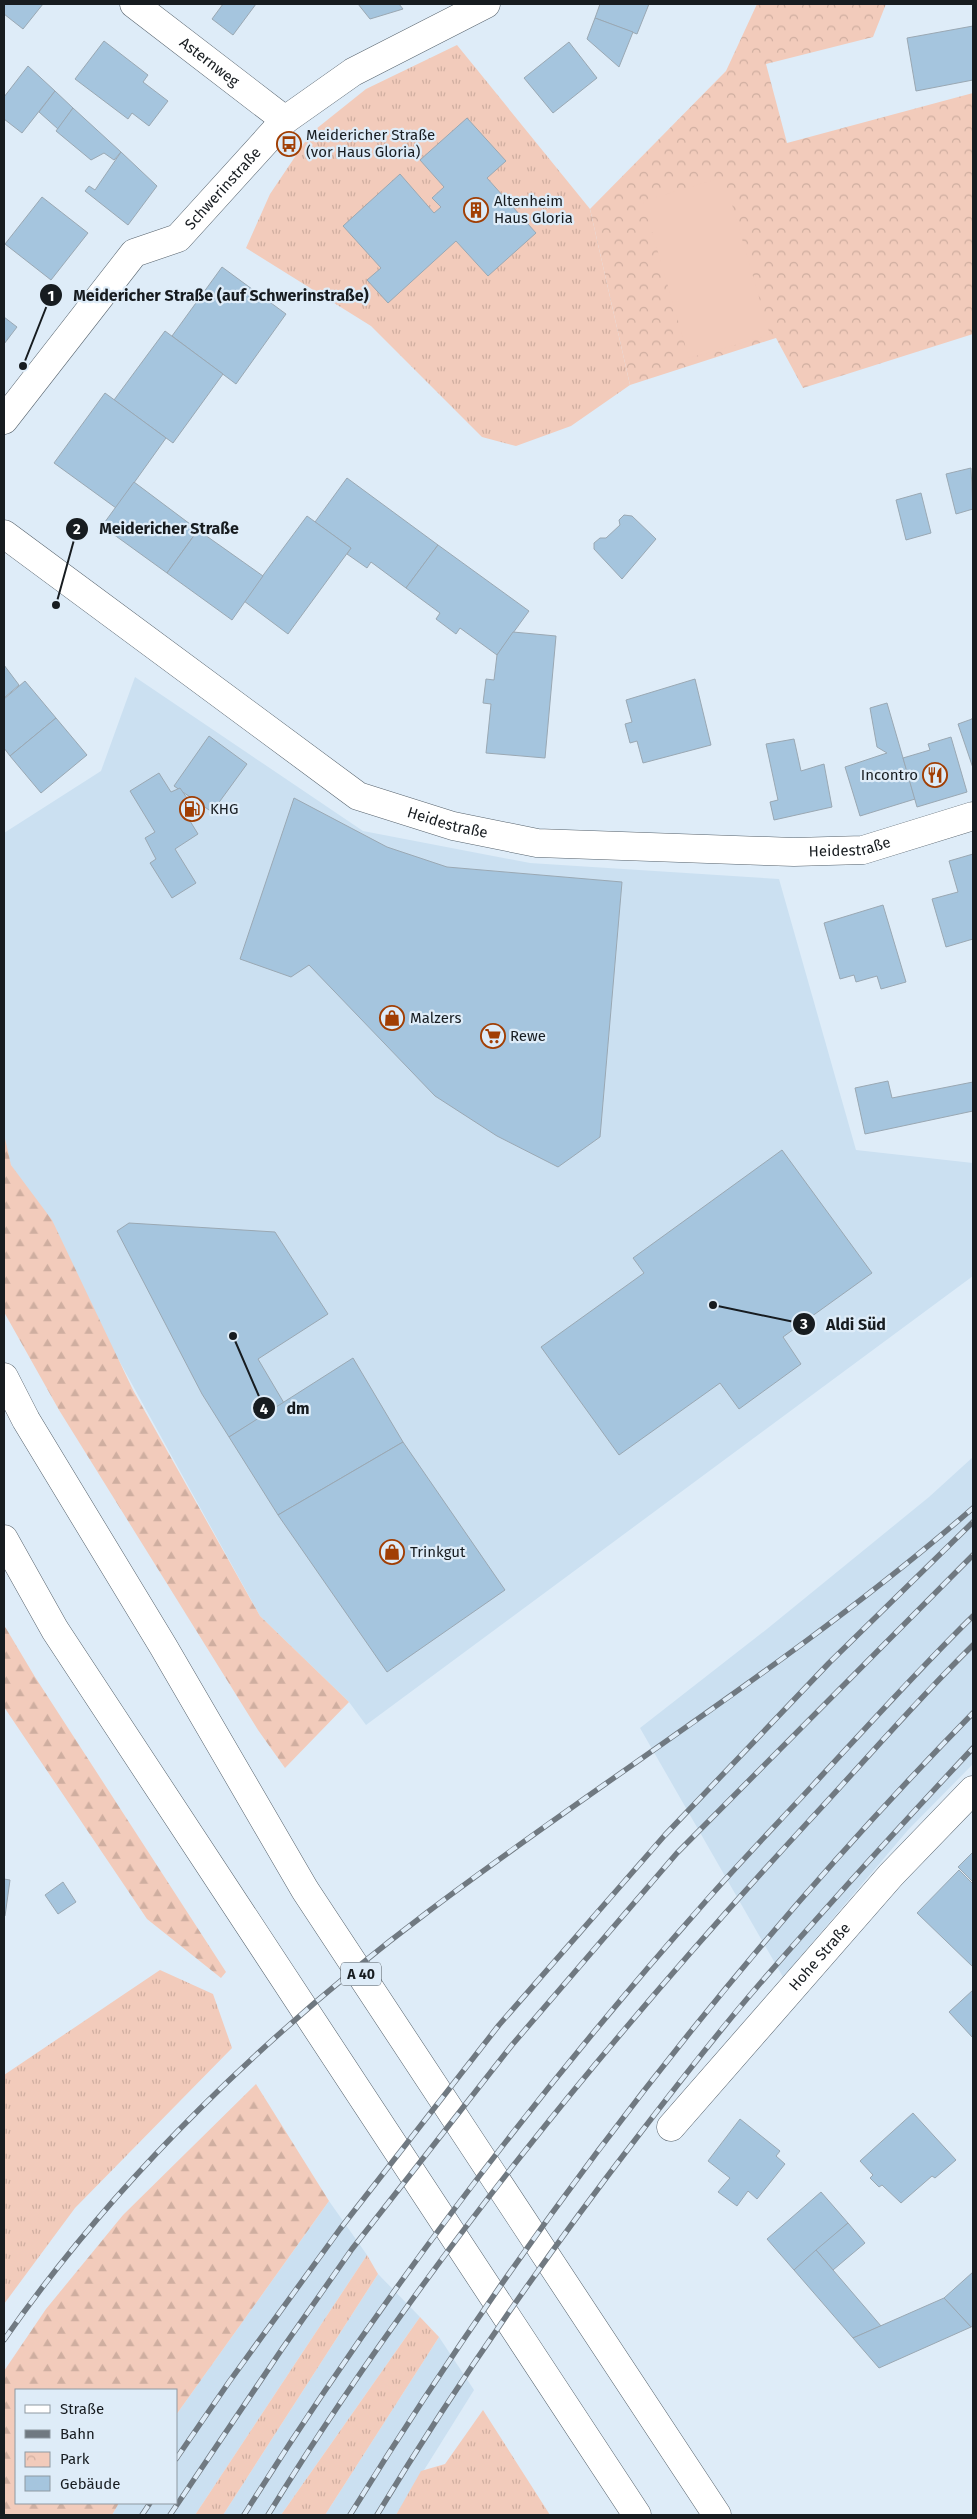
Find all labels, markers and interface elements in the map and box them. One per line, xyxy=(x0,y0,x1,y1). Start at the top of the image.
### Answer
street label: Asternweg xyxy=(176,33,243,91)
place label: Meidericher Straße (vor Haus Gloria) xyxy=(306,126,435,161)
bus stop icon: Meidericher Straße (vor Haus Gloria) xyxy=(276,131,302,157)
street label: Schwerinstraße xyxy=(181,144,265,233)
place label: Altenheim Haus Gloria xyxy=(494,192,573,227)
building icon: Altenheim Haus Gloria xyxy=(463,197,489,223)
callout: Meidericher Straße (auf Schwerinstraße) xyxy=(38,280,379,311)
text: Meidericher Straße (auf Schwerinstraße) xyxy=(73,286,369,305)
text: 1 xyxy=(48,287,54,305)
callout: Meidericher Straße xyxy=(64,513,249,544)
text: Meidericher Straße xyxy=(99,519,239,538)
text: 2 xyxy=(73,520,81,538)
restaurant icon: Incontro xyxy=(922,762,948,788)
place label: Incontro xyxy=(861,766,918,784)
fuel station icon: KHG xyxy=(179,796,205,822)
place label: KHG xyxy=(210,800,239,818)
street label: Heidestraße xyxy=(405,803,489,842)
street label: Heidestraße xyxy=(808,833,893,861)
shop icon: Malzers xyxy=(379,1005,405,1031)
place label: Malzers xyxy=(410,1009,461,1027)
supermarket icon: Rewe xyxy=(480,1023,506,1049)
place label: Rewe xyxy=(510,1027,546,1045)
callout: Aldi Süd xyxy=(791,1309,896,1340)
text: 3 xyxy=(799,1315,808,1333)
text: Aldi Süd xyxy=(825,1315,886,1334)
callout: dm xyxy=(251,1393,319,1424)
text: dm xyxy=(286,1399,310,1418)
text: 4 xyxy=(260,1400,269,1418)
shop icon: Trinkgut xyxy=(379,1539,405,1565)
place label: Trinkgut xyxy=(410,1543,466,1561)
street label: Hohe Straße xyxy=(785,1919,854,1994)
road number: A 40 xyxy=(341,1962,381,1986)
legend xyxy=(15,2389,178,2504)
text: Straße xyxy=(60,2400,104,2418)
text: Bahn xyxy=(60,2425,95,2443)
text: Park xyxy=(60,2450,90,2468)
text: Gebäude xyxy=(60,2475,120,2493)

